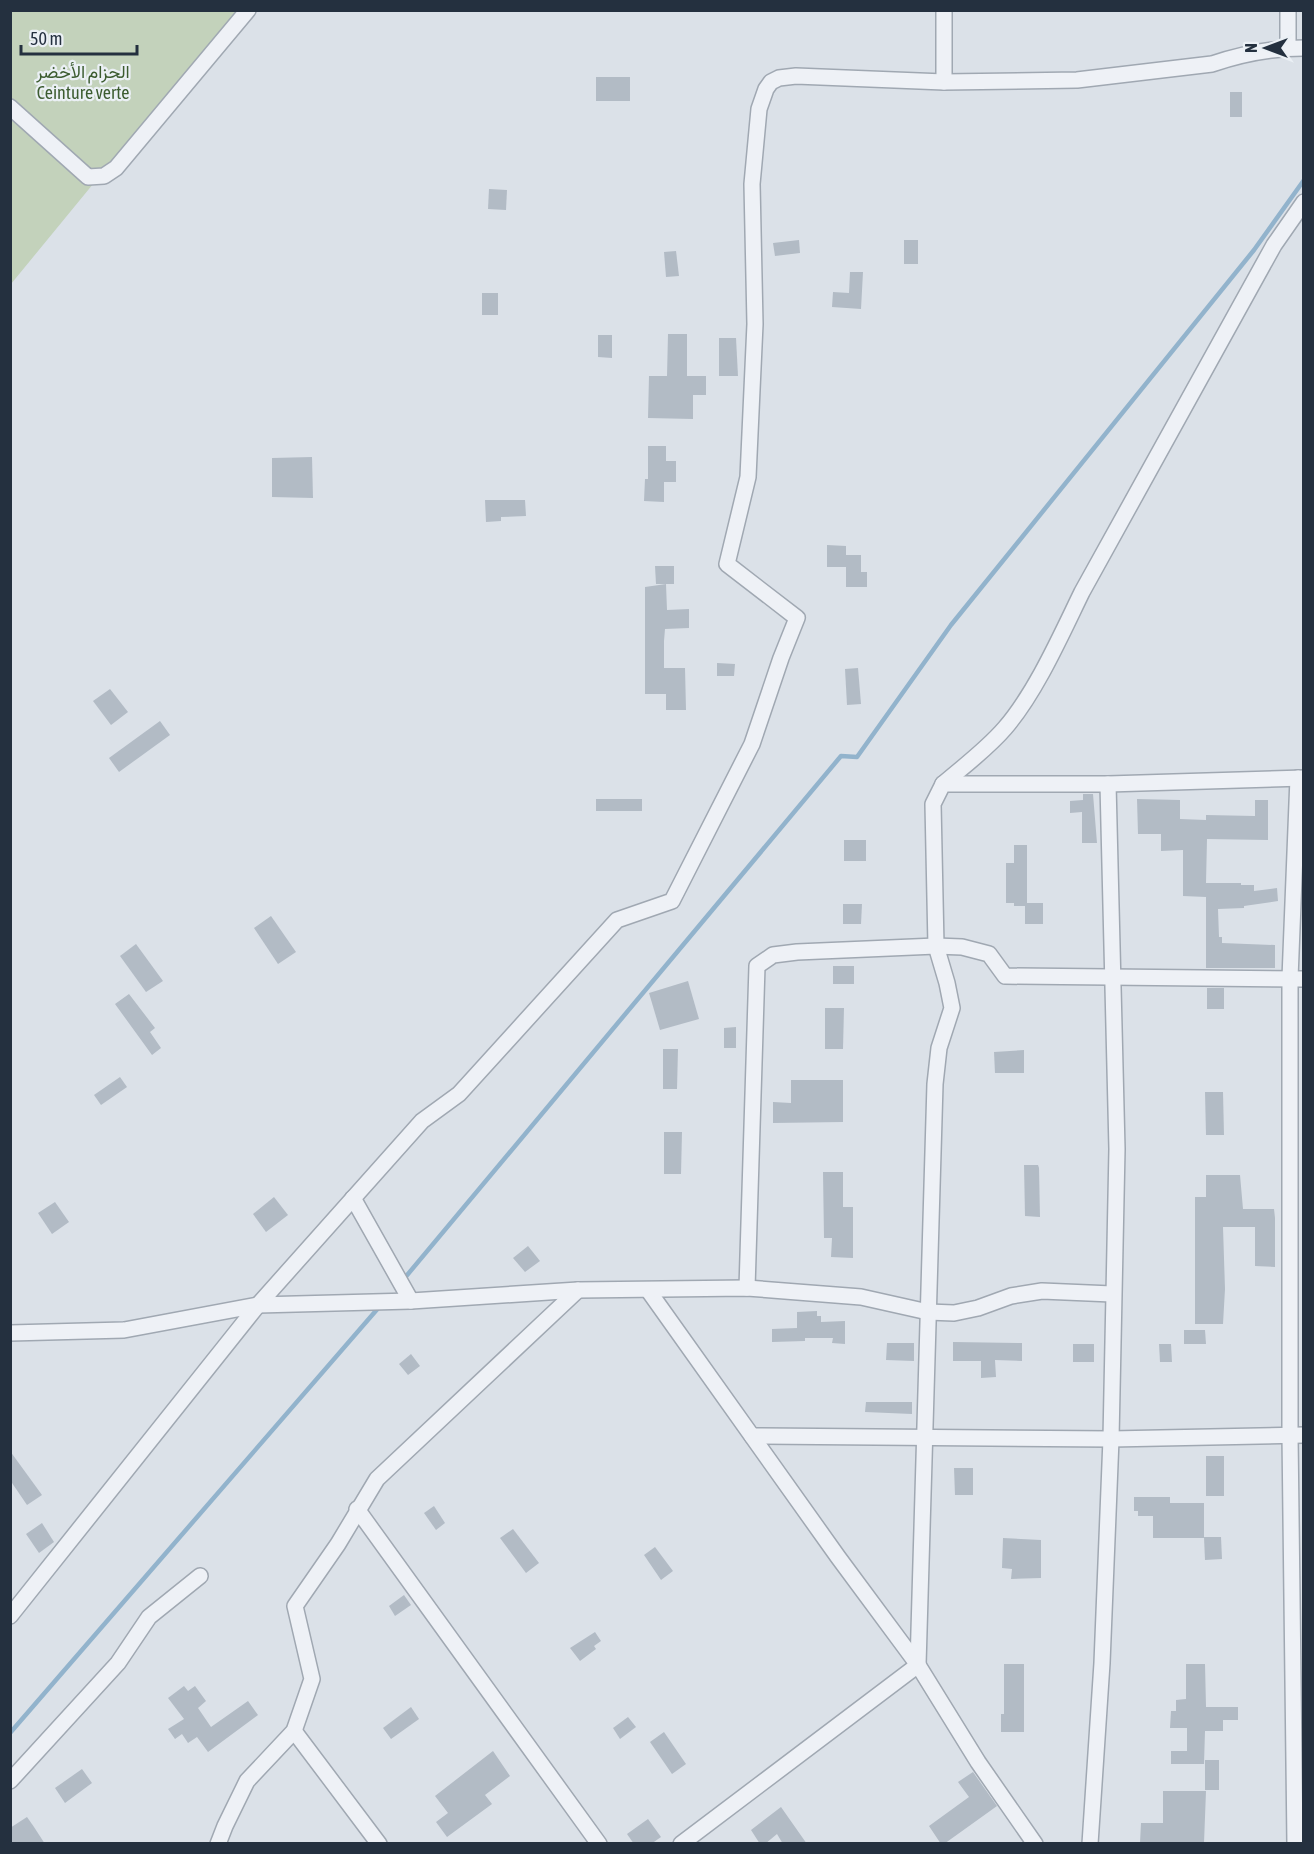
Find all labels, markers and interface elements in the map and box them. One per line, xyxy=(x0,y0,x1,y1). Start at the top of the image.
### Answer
scale bar xyxy=(21,18,136,56)
north arrow xyxy=(1236,18,1296,78)
text: 50 m xyxy=(30,28,62,49)
text: N xyxy=(1242,43,1260,53)
park label: الحزام الأخضر Ceinture verte xyxy=(35,61,130,103)

